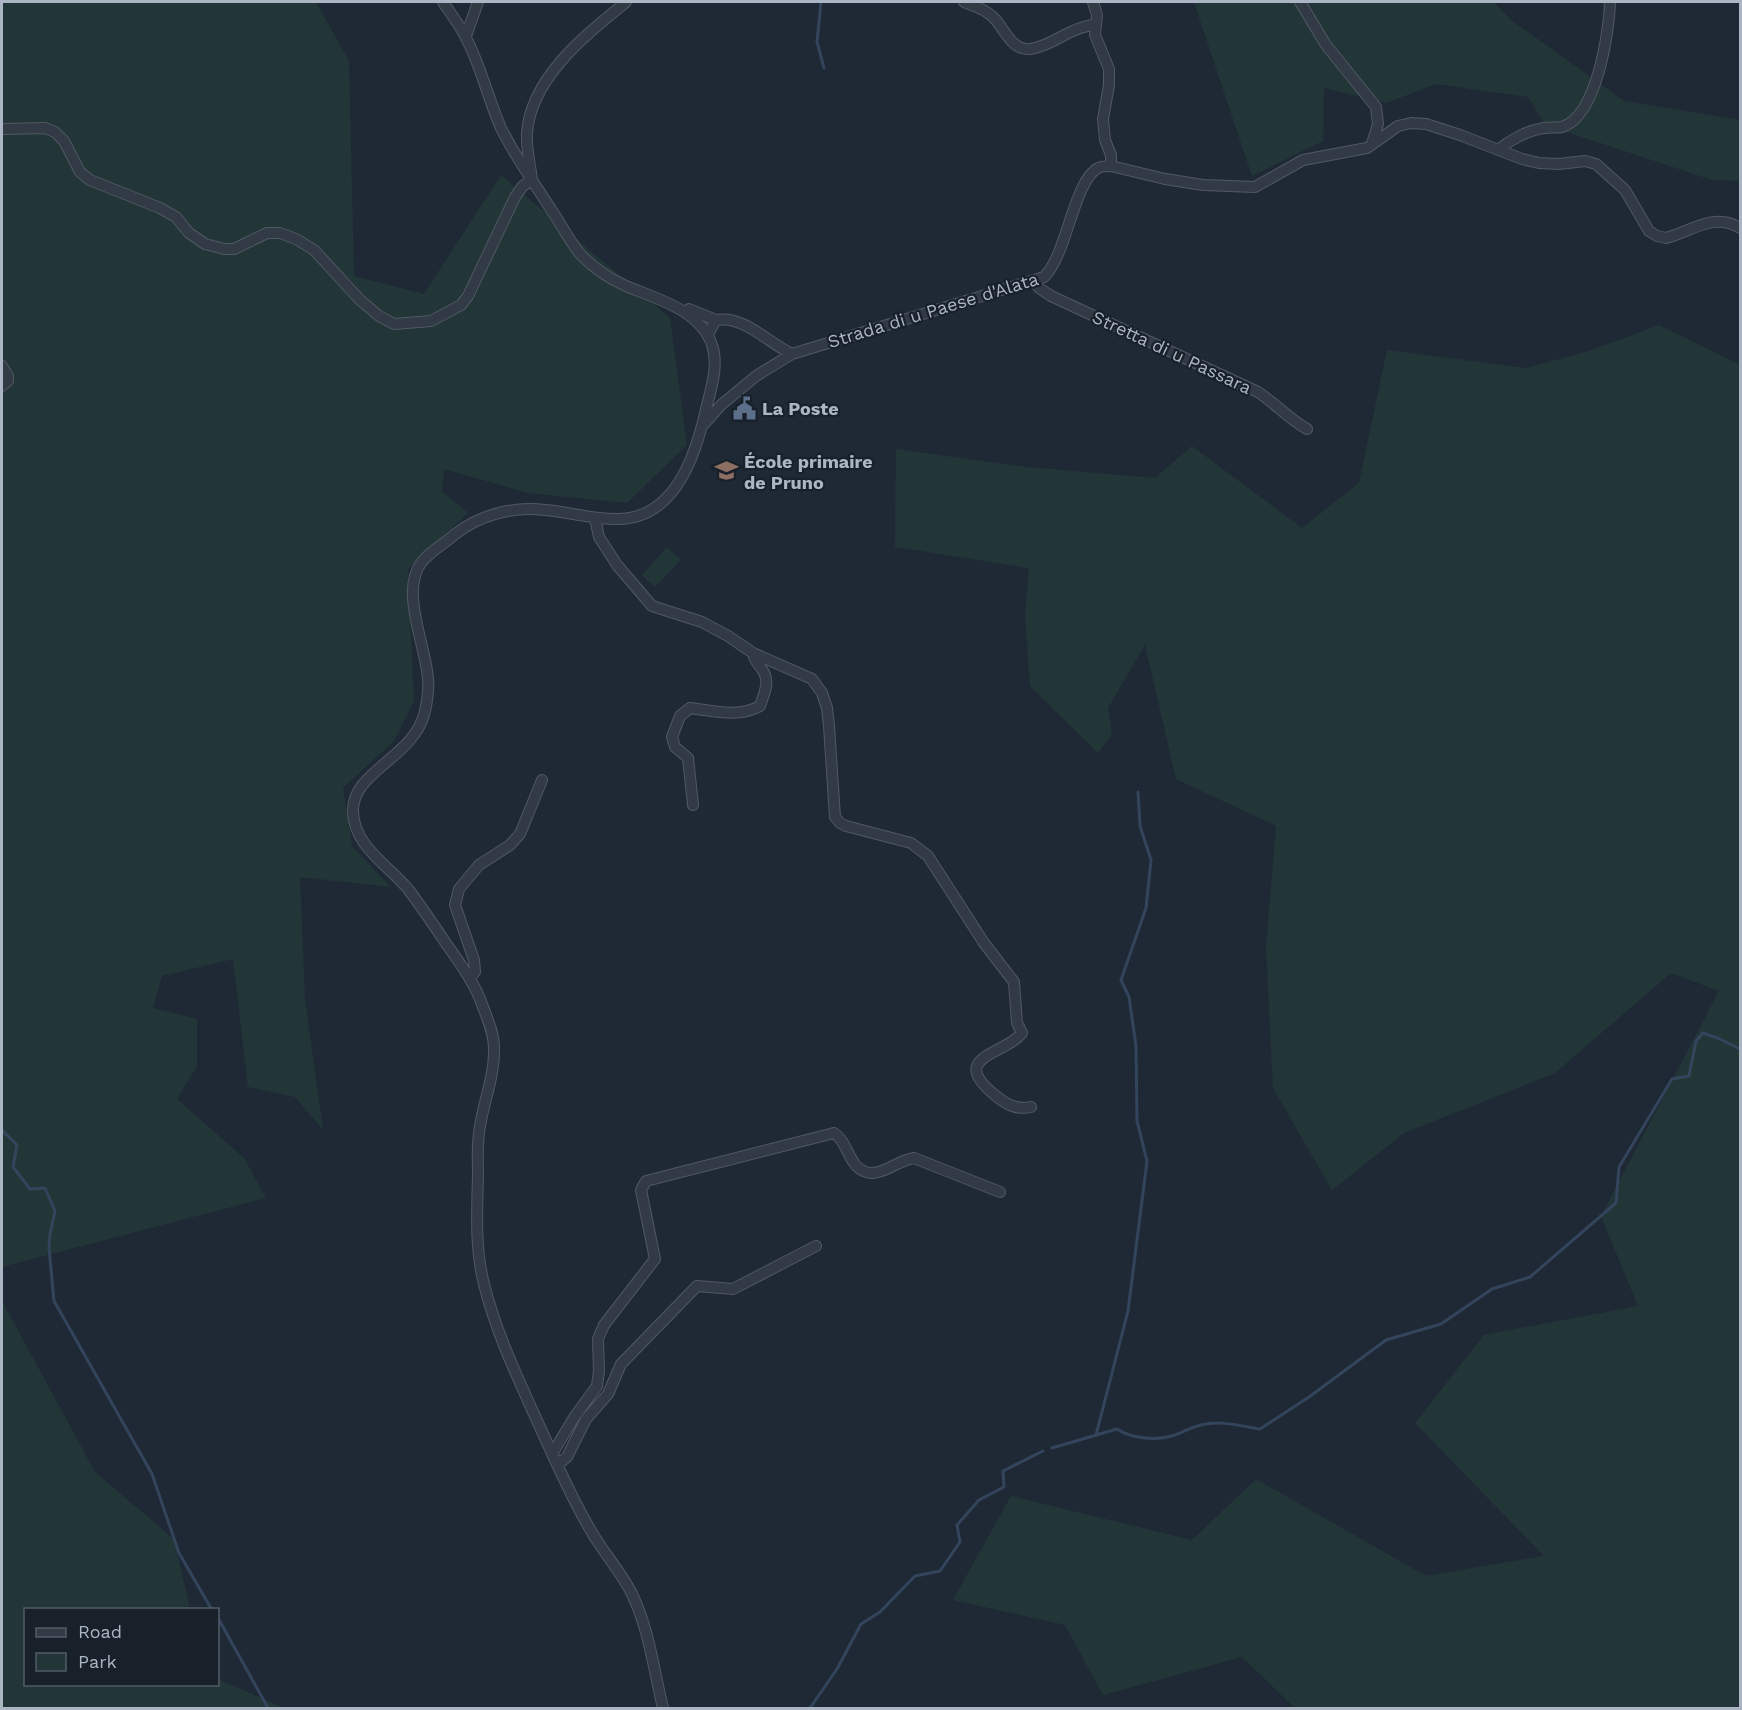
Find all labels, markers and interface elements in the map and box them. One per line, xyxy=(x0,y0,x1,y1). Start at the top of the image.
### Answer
street label: Strada di u Paese d'Alata xyxy=(825,268,1041,352)
street label: Stretta di u Passara xyxy=(1089,306,1255,398)
public building icon: La Poste xyxy=(731,395,757,421)
place label: La Poste xyxy=(762,398,839,419)
place label: École primaire de Pruno xyxy=(744,451,873,493)
school or university icon: École primaire de Pruno xyxy=(713,458,739,484)
legend xyxy=(24,1608,219,1686)
text: Road xyxy=(78,1621,122,1642)
text: Park xyxy=(78,1651,117,1672)

